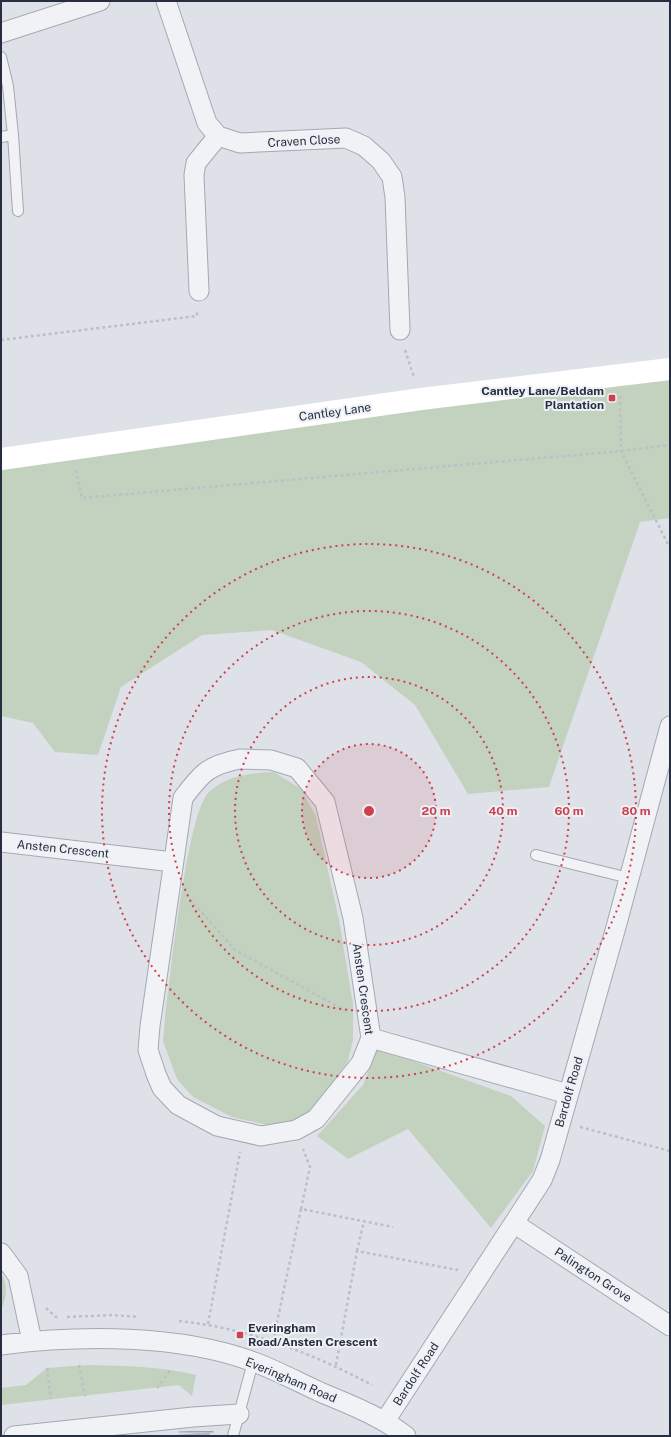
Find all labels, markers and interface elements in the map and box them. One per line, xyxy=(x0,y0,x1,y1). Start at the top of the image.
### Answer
street label: Craven Close xyxy=(267,132,341,150)
place label: Cantley Lane/Beldam Plantation xyxy=(481,384,604,412)
marker: Cantley Lane/Beldam Plantation xyxy=(607,393,617,403)
street label: Cantley Lane xyxy=(298,400,372,424)
centre of rings xyxy=(362,804,376,818)
text: 20 m xyxy=(422,804,451,818)
text: 40 m xyxy=(488,804,518,818)
text: 60 m xyxy=(554,804,584,818)
text: 80 m xyxy=(621,804,651,818)
street label: Ansten Crescent xyxy=(16,837,110,861)
street label: Ansten Crescent xyxy=(350,942,376,1036)
street label: Bardolf Road xyxy=(552,1055,586,1129)
street label: Palington Grove xyxy=(552,1245,634,1305)
place label: Everingham Road/Ansten Crescent xyxy=(248,1321,377,1349)
marker: Everingham Road/Ansten Crescent xyxy=(235,1330,245,1340)
street label: Bardolf Road xyxy=(390,1340,442,1408)
street label: Everingham Road xyxy=(243,1355,339,1405)

